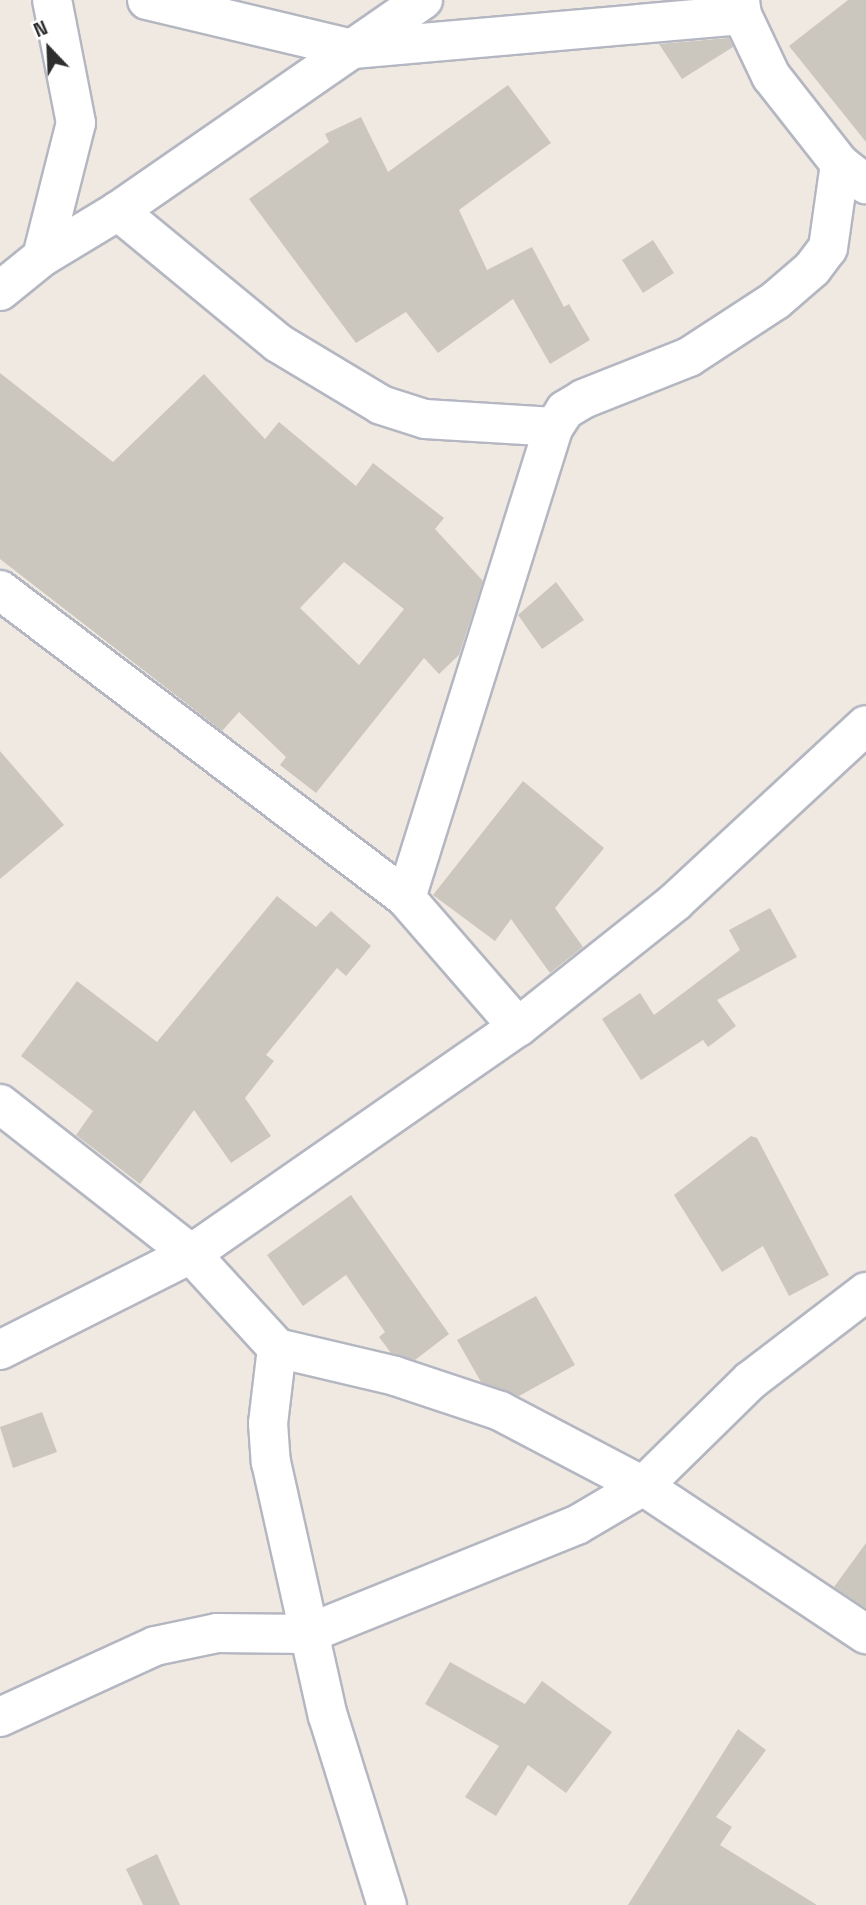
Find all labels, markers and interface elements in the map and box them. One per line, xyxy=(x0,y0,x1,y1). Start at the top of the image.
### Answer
north arrow xyxy=(14,14,84,84)
text: N xyxy=(30,15,51,43)

